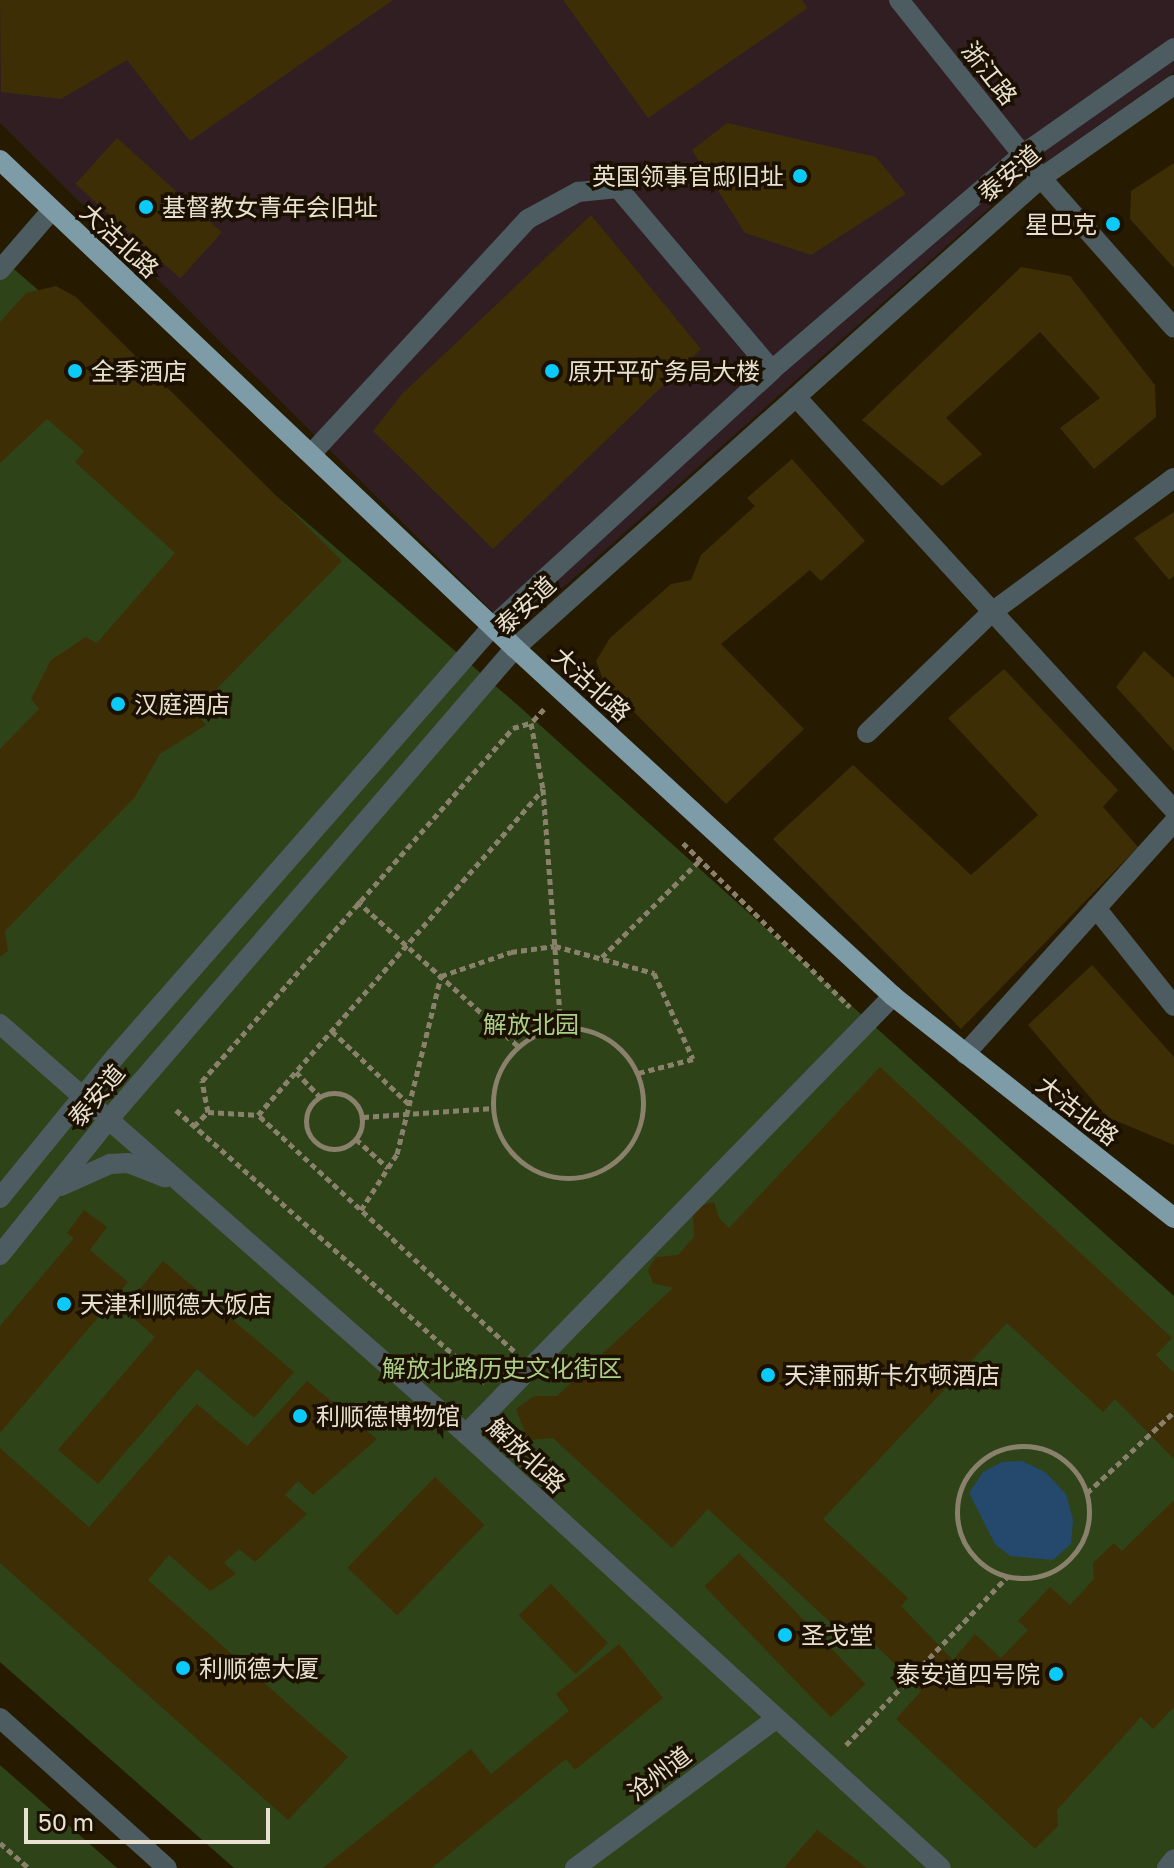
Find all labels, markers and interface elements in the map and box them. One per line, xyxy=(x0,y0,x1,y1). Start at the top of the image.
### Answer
street label: 浙江路 xyxy=(956,36,1024,110)
street label: 泰安道 xyxy=(972,139,1046,207)
place label: 英国领事官邸旧址 xyxy=(592,162,784,190)
marker: 英国领事官邸旧址 xyxy=(791,167,809,185)
place label: 基督教女青年会旧址 xyxy=(162,193,378,221)
street label: 大沽北路 xyxy=(75,197,165,283)
marker: 基督教女青年会旧址 xyxy=(137,198,155,216)
place label: 星巴克 xyxy=(1025,210,1097,238)
marker: 星巴克 xyxy=(1104,215,1122,233)
place label: 全季酒店 xyxy=(91,357,187,385)
place label: 原开平矿务局大楼 xyxy=(568,357,760,385)
marker: 全季酒店 xyxy=(66,362,84,380)
marker: 原开平矿务局大楼 xyxy=(543,362,561,380)
street label: 泰安道 xyxy=(489,570,561,640)
street label: 大沽北路 xyxy=(547,641,637,727)
place label: 汉庭酒店 xyxy=(134,690,230,718)
marker: 汉庭酒店 xyxy=(109,695,127,713)
park label: 解放北园 xyxy=(483,1010,579,1038)
street label: 泰安道 xyxy=(62,1058,130,1132)
street label: 大沽北路 xyxy=(1031,1069,1125,1151)
place label: 天津利顺德大饭店 xyxy=(80,1290,272,1318)
marker: 天津利顺德大饭店 xyxy=(55,1295,73,1313)
park label: 解放北路历史文化街区 xyxy=(382,1354,622,1382)
place label: 天津丽斯卡尔顿酒店 xyxy=(784,1361,1000,1389)
marker: 天津丽斯卡尔顿酒店 xyxy=(759,1366,777,1384)
place label: 利顺德博物馆 xyxy=(316,1402,460,1430)
marker: 利顺德博物馆 xyxy=(291,1407,309,1425)
street label: 解放北路 xyxy=(482,1412,572,1498)
place label: 圣戈堂 xyxy=(801,1621,873,1649)
marker: 圣戈堂 xyxy=(776,1626,794,1644)
place label: 利顺德大厦 xyxy=(199,1654,319,1682)
marker: 利顺德大厦 xyxy=(174,1659,192,1677)
place label: 泰安道四号院 xyxy=(896,1660,1040,1688)
marker: 泰安道四号院 xyxy=(1047,1665,1065,1683)
street label: 沧州道 xyxy=(622,1740,696,1806)
scale bar xyxy=(28,1792,274,1842)
text: 50 m xyxy=(38,1807,94,1836)

